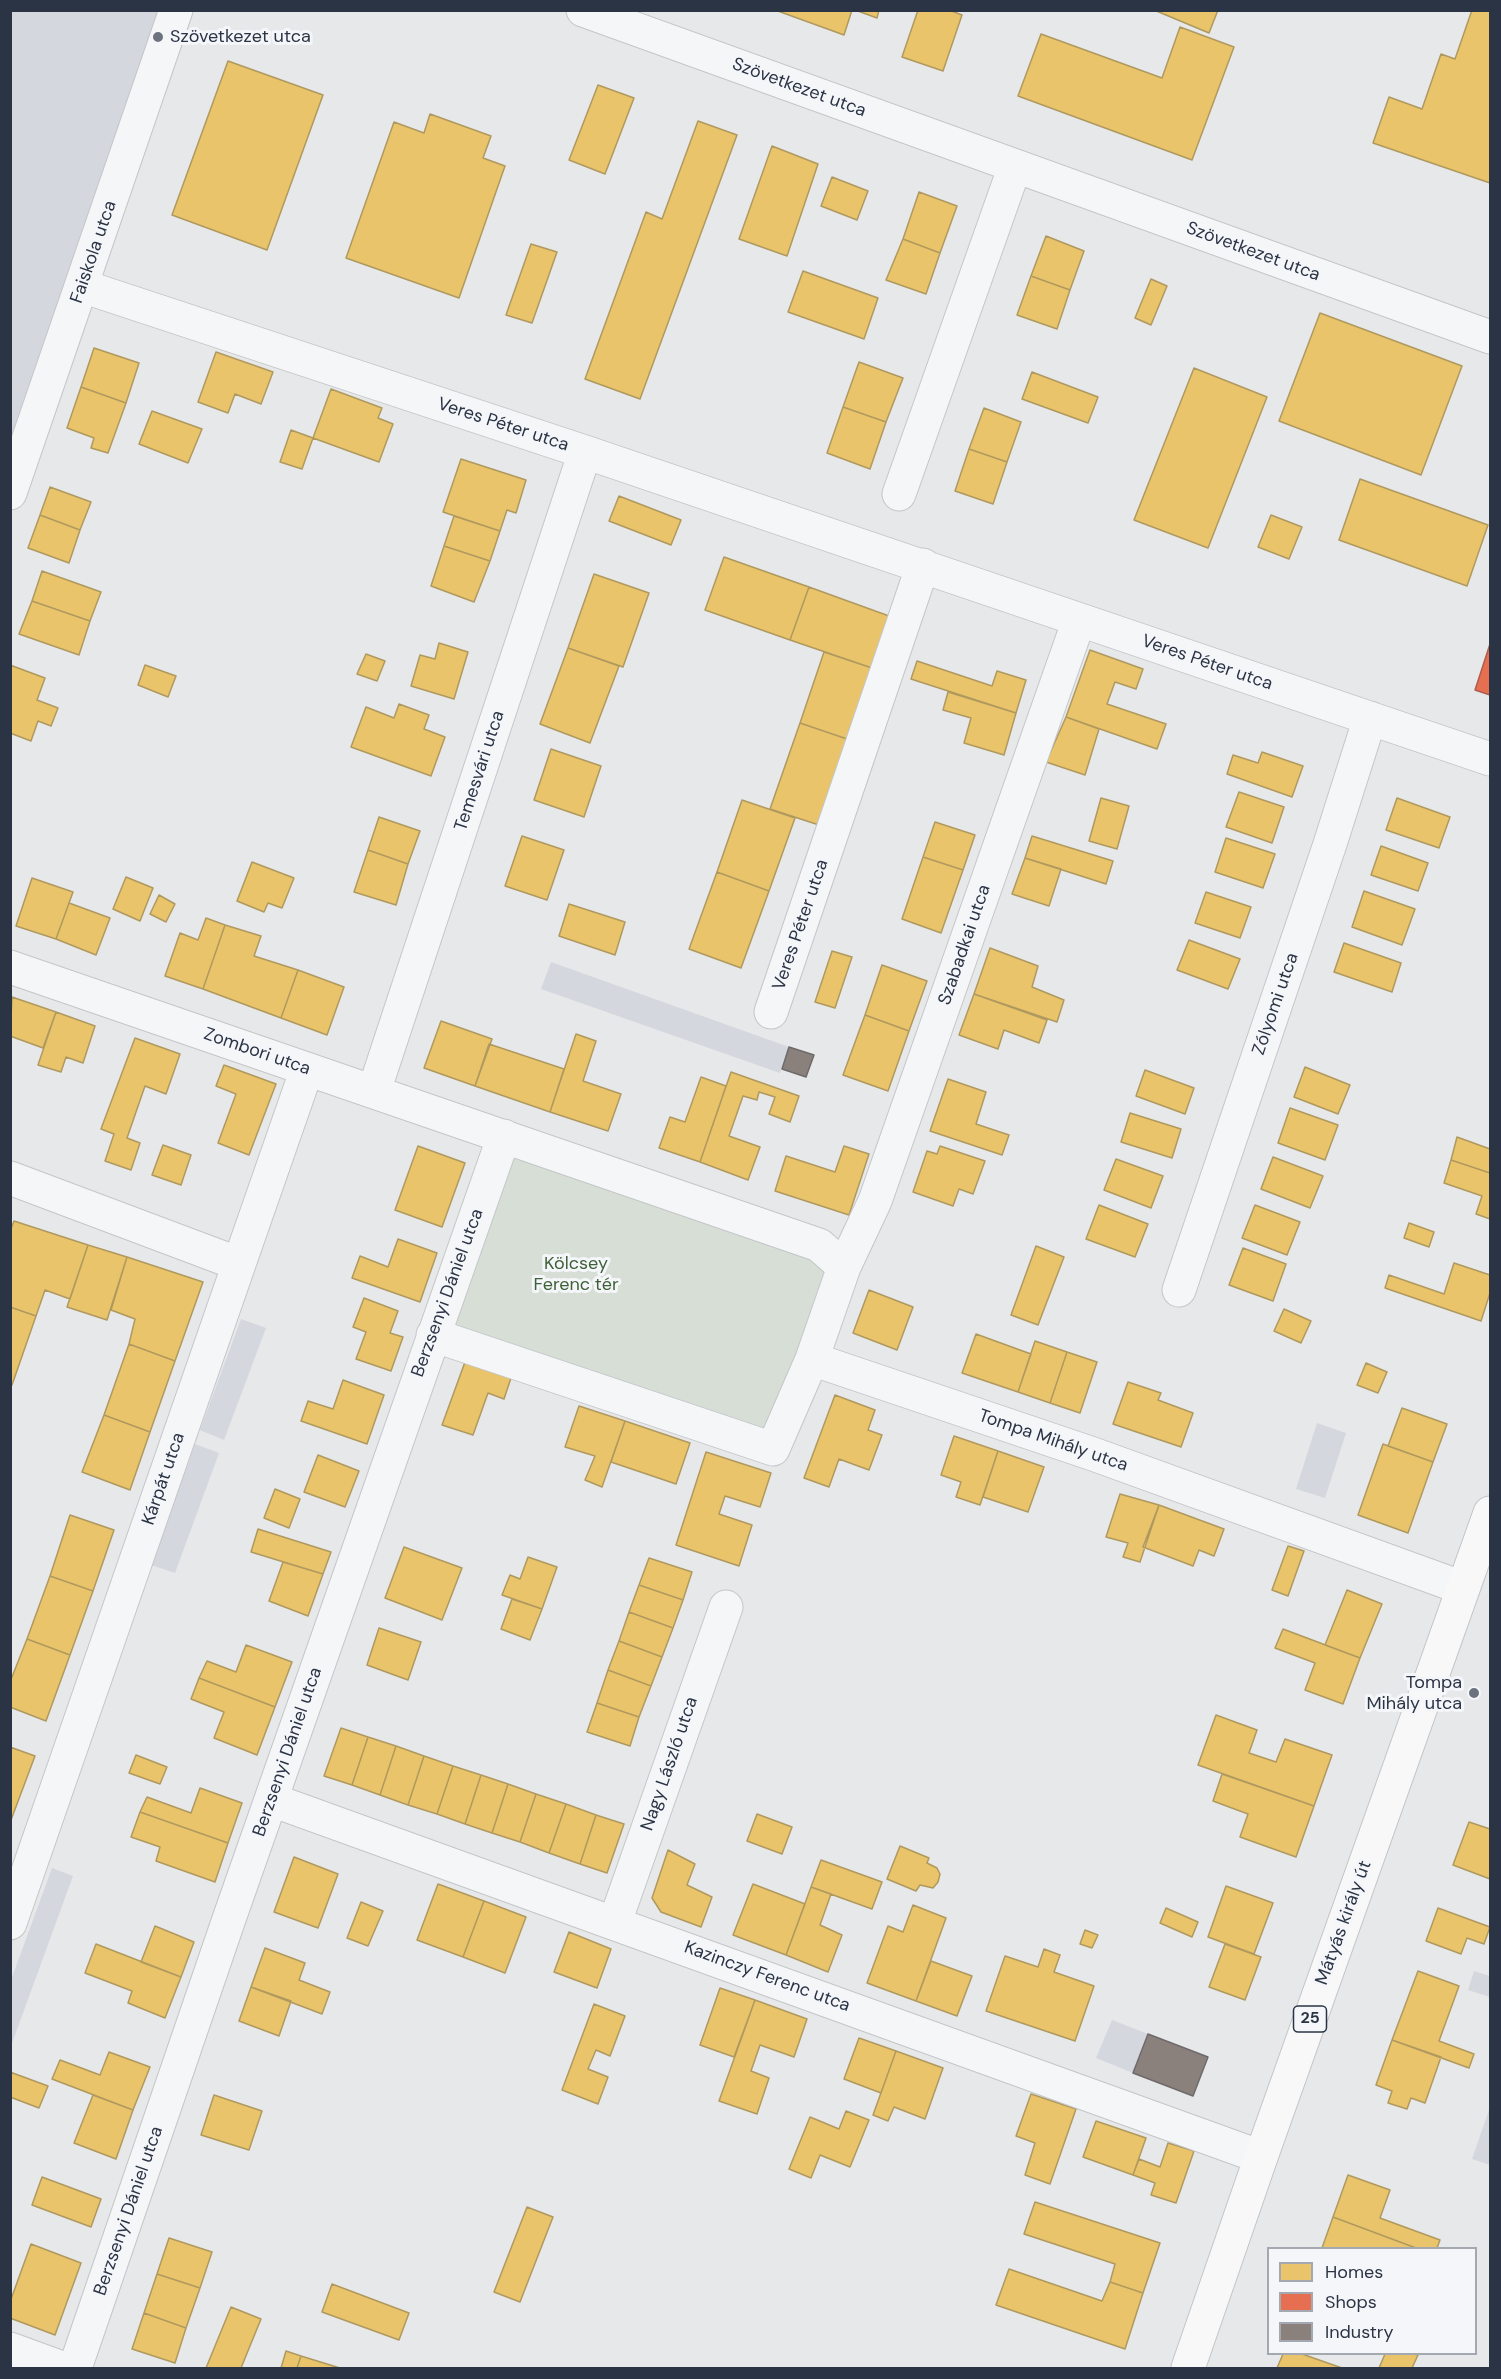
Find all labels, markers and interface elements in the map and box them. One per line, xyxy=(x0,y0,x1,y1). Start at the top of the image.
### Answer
place label: Szövetkezet utca xyxy=(170,26,311,48)
marker: Szövetkezet utca xyxy=(151,30,165,44)
street label: Szövetkezet utca xyxy=(729,54,869,122)
street label: Faiskola utca xyxy=(66,198,122,306)
street label: Szövetkezet utca xyxy=(1183,218,1323,286)
street label: Veres Péter utca xyxy=(435,394,571,456)
street label: Veres Péter utca xyxy=(1139,630,1275,696)
street label: Temesvári utca xyxy=(450,708,510,834)
street label: Veres Péter utca xyxy=(768,857,834,993)
street label: Szabadkai utca xyxy=(934,882,996,1008)
street label: Zólyomi utca xyxy=(1248,950,1304,1058)
street label: Zombori utca xyxy=(201,1024,313,1080)
street label: Berzsenyi Dániel utca xyxy=(408,1206,488,1380)
park label: Kölcsey Ferenc tér xyxy=(533,1253,619,1296)
street label: Tompa Mihály utca xyxy=(975,1405,1131,1477)
street label: Kárpát utca xyxy=(138,1430,190,1528)
street label: Berzsenyi Dániel utca xyxy=(249,1665,327,1839)
place label: Tompa Mihály utca xyxy=(1366,1672,1462,1714)
marker: Tompa Mihály utca xyxy=(1467,1686,1481,1700)
street label: Nagy László utca xyxy=(637,1694,703,1834)
street label: Mátyás király út xyxy=(1311,1858,1377,1988)
street label: Kazinczy Ferenc utca xyxy=(681,1937,853,2017)
road number: 25 xyxy=(1294,2006,1326,2032)
street label: Berzsenyi Dániel utca xyxy=(90,2124,168,2298)
legend xyxy=(1267,2247,1477,2355)
text: Homes xyxy=(1325,2260,1383,2284)
text: Shops xyxy=(1325,2290,1377,2314)
text: Industry xyxy=(1325,2320,1394,2344)

